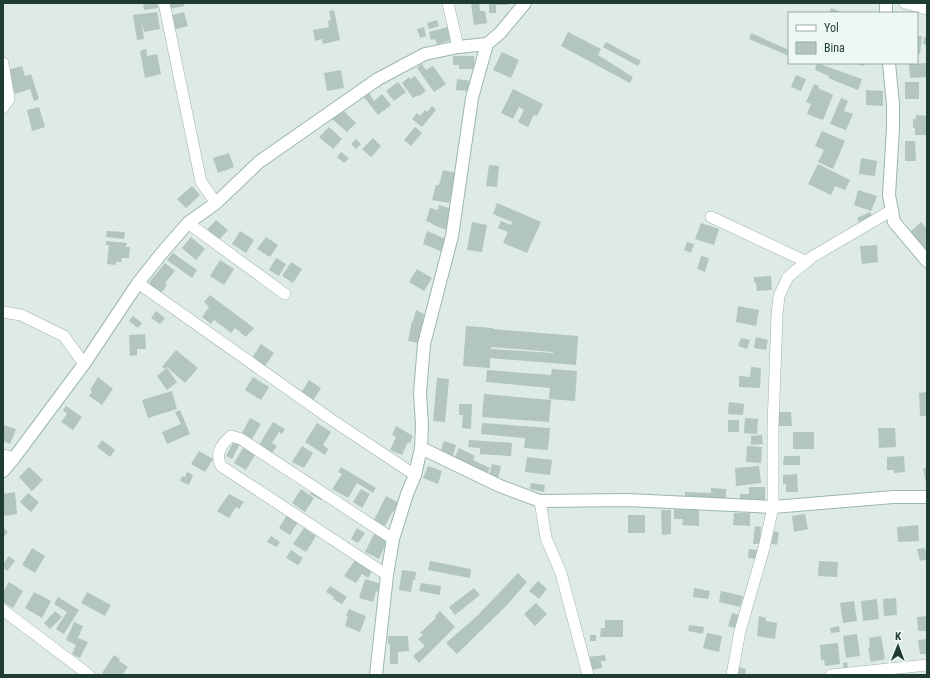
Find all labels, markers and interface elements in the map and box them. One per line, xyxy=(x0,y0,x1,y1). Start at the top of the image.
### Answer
legend xyxy=(788,12,918,64)
text: Yol xyxy=(824,21,839,35)
text: Bina xyxy=(824,41,845,55)
north arrow xyxy=(878,626,918,666)
text: K xyxy=(895,630,902,643)

